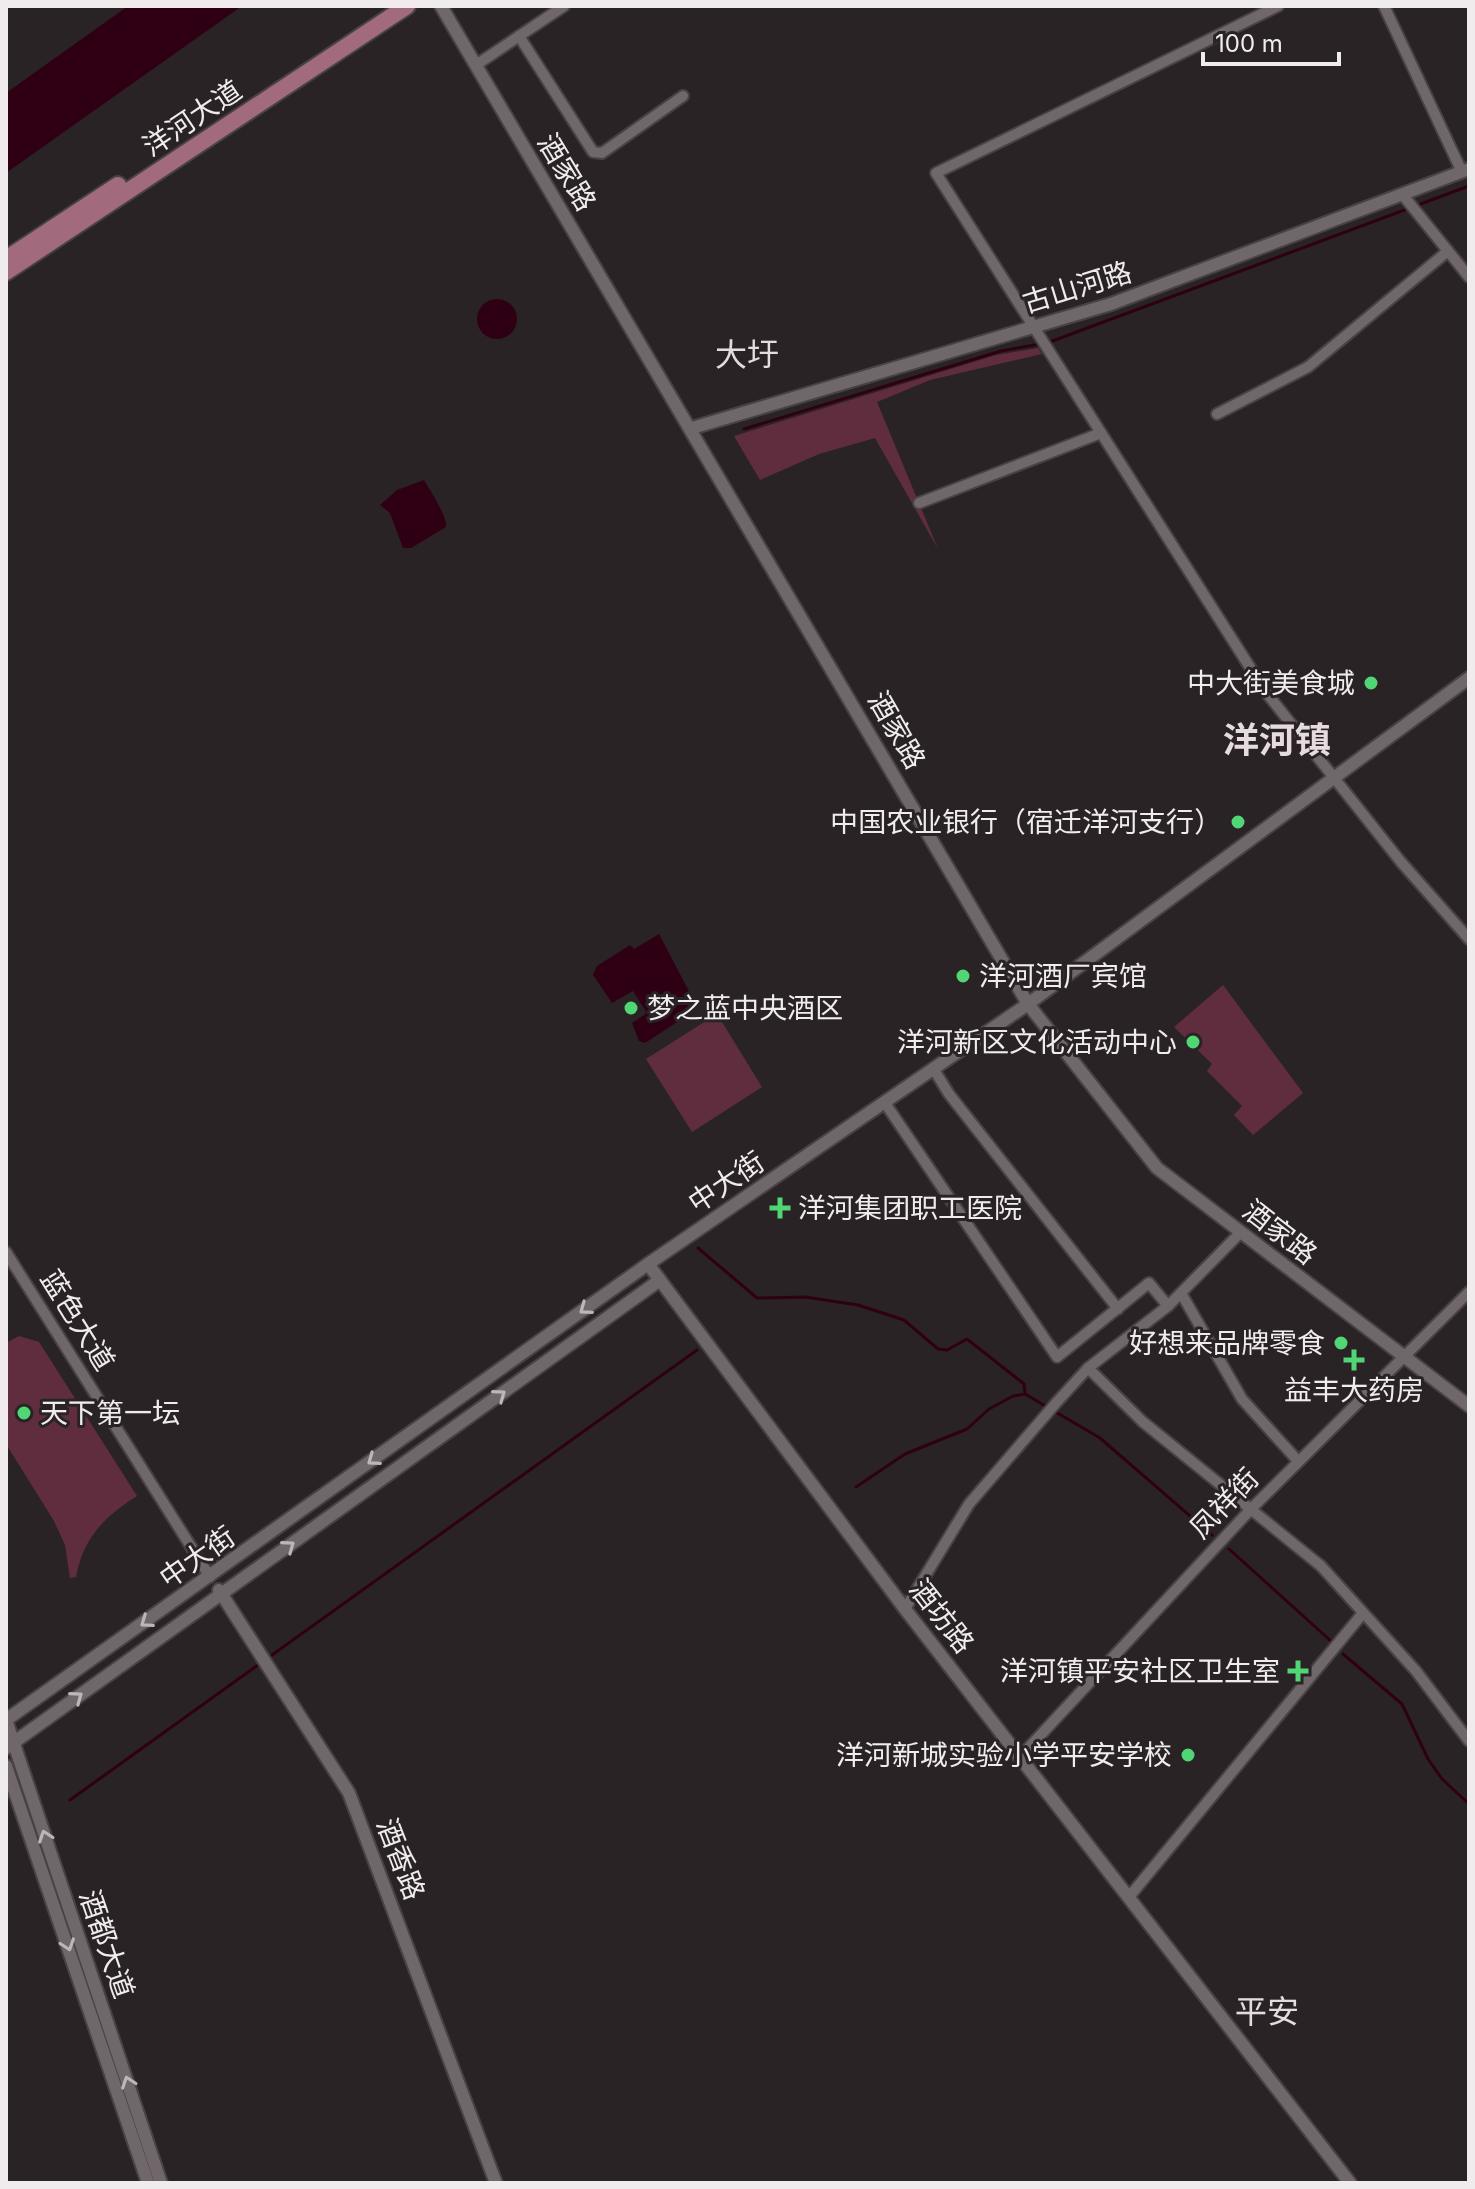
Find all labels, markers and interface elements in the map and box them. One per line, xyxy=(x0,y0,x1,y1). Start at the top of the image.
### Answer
scale bar xyxy=(1203,16,1339,66)
text: 100 m xyxy=(1215,29,1283,58)
street label: 洋河大道 xyxy=(136,73,248,163)
street label: 酒家路 xyxy=(531,127,603,217)
street label: 古山河路 xyxy=(1018,254,1136,320)
district label: 大圩 xyxy=(715,335,779,374)
place label: 中大街美食城 xyxy=(1187,666,1355,700)
marker: 中大街美食城 xyxy=(1362,674,1380,692)
street label: 酒家路 xyxy=(861,685,933,775)
district label: 洋河镇 xyxy=(1223,718,1331,762)
place label: 中国农业银行（宿迁洋河支行） xyxy=(830,805,1222,839)
marker: 中国农业银行（宿迁洋河支行） xyxy=(1229,813,1247,831)
place label: 洋河酒厂宾馆 xyxy=(979,959,1147,993)
marker: 洋河酒厂宾馆 xyxy=(954,967,972,985)
place label: 梦之蓝中央酒区 xyxy=(647,991,843,1025)
marker: 梦之蓝中央酒区 xyxy=(622,999,640,1017)
place label: 洋河新区文化活动中心 xyxy=(897,1025,1177,1059)
marker: 洋河新区文化活动中心 xyxy=(1184,1033,1202,1051)
street label: 中大街 xyxy=(682,1144,770,1220)
place label: 洋河集团职工医院 xyxy=(798,1191,1022,1225)
street label: 酒家路 xyxy=(1236,1193,1324,1271)
marker: 洋河集团职工医院 xyxy=(769,1197,791,1219)
street label: 蓝色大道 xyxy=(34,1263,122,1377)
one-way arrow xyxy=(579,1299,593,1314)
place label: 好想来品牌零食 xyxy=(1129,1326,1325,1360)
marker: 好想来品牌零食 xyxy=(1332,1334,1350,1352)
marker: 益丰大药房 xyxy=(1345,1351,1363,1369)
place label: 益丰大药房 xyxy=(1284,1373,1424,1407)
one-way arrow xyxy=(491,1390,506,1404)
place label: 天下第一坛 xyxy=(40,1396,180,1430)
marker: 天下第一坛 xyxy=(15,1404,33,1422)
one-way arrow xyxy=(368,1450,382,1465)
street label: 凤祥街 xyxy=(1183,1461,1265,1545)
street label: 中大街 xyxy=(153,1519,241,1595)
one-way arrow xyxy=(280,1541,294,1556)
street label: 酒坊路 xyxy=(903,1572,981,1660)
one-way arrow xyxy=(141,1612,155,1627)
place label: 洋河镇平安社区卫生室 xyxy=(1000,1654,1280,1688)
marker: 洋河镇平安社区卫生室 xyxy=(1287,1660,1309,1682)
one-way arrow xyxy=(68,1692,83,1707)
place label: 洋河新城实验小学平安学校 xyxy=(836,1738,1172,1772)
marker: 洋河新城实验小学平安学校 xyxy=(1179,1746,1197,1764)
street label: 酒香路 xyxy=(370,1814,432,1904)
one-way arrow xyxy=(39,1830,55,1844)
street label: 酒都大道 xyxy=(73,1886,141,2002)
one-way arrow xyxy=(58,1938,74,1952)
district label: 平安 xyxy=(1235,1992,1299,2031)
one-way arrow xyxy=(122,2076,138,2090)

